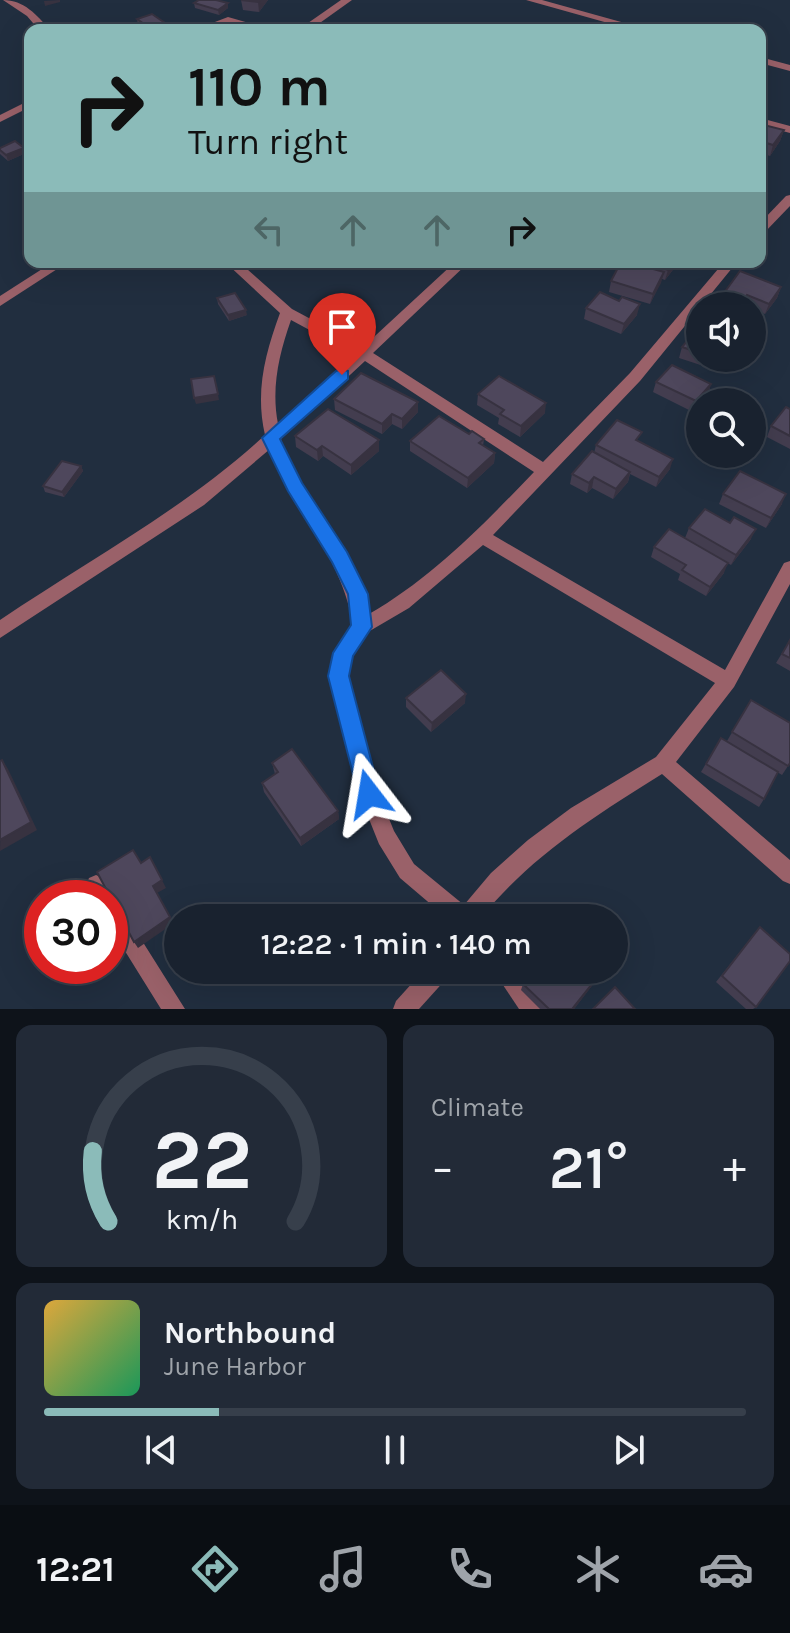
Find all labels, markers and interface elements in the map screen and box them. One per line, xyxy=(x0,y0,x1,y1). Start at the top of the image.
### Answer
text: 110 m xyxy=(188,54,331,119)
icon: right xyxy=(56,56,160,160)
text: Turn right xyxy=(188,121,348,163)
icon: left xyxy=(247,208,291,252)
icon: ahead xyxy=(331,208,375,252)
icon: ahead xyxy=(415,208,459,252)
icon: right xyxy=(499,208,543,252)
map controls xyxy=(686,292,766,468)
button: sound xyxy=(686,292,766,372)
pin xyxy=(308,293,376,375)
icon: arrive xyxy=(320,305,364,349)
button: search xyxy=(686,388,766,468)
position arrow xyxy=(327,752,411,836)
speed limit sign: 30 xyxy=(24,880,128,984)
text: 12:22 · 1 min · 140 m xyxy=(260,926,532,962)
text: Climate xyxy=(431,1092,524,1123)
text: 22 xyxy=(151,1112,252,1209)
text: 21° xyxy=(549,1133,628,1203)
text: − xyxy=(431,1142,454,1193)
text: + xyxy=(723,1142,746,1193)
text: km/h xyxy=(165,1203,238,1236)
text: Northbound xyxy=(164,1315,336,1351)
text: June Harbor xyxy=(164,1351,306,1382)
icon: previous xyxy=(139,1428,183,1472)
icon: pause xyxy=(373,1428,417,1472)
icon: next xyxy=(607,1428,651,1472)
icon: directions xyxy=(187,1541,243,1597)
icon: music xyxy=(315,1541,371,1597)
icon: phone xyxy=(442,1541,498,1597)
icon: climate xyxy=(570,1541,626,1597)
icon: car xyxy=(698,1541,754,1597)
text: 12:21 xyxy=(36,1548,115,1590)

